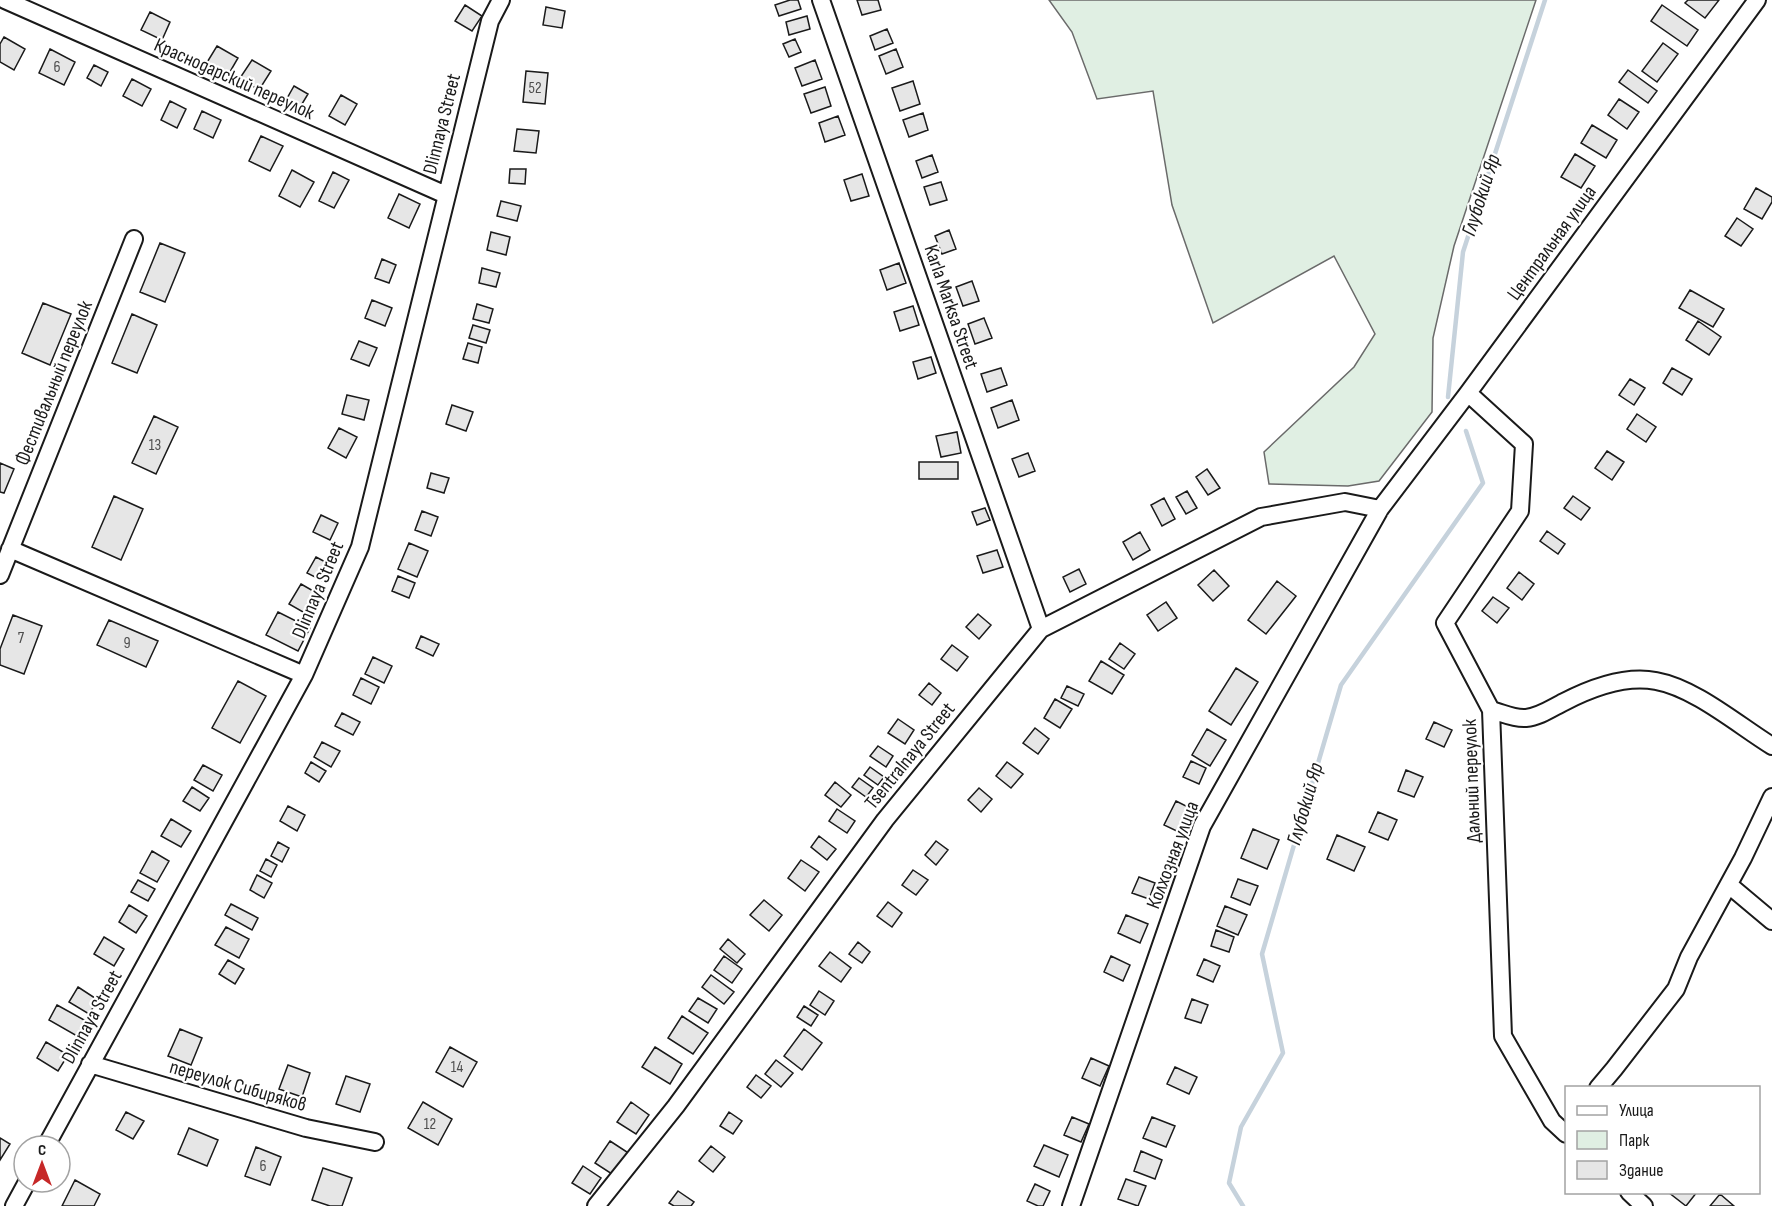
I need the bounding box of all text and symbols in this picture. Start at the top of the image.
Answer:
street label: Краснодарский переулок [150,33,318,125]
house number: 6 [53,58,61,77]
street label: Dlinnaya Street [418,71,466,177]
house number: 52 [528,79,542,98]
water label: Глубокий Яр [1456,150,1506,239]
street label: Центральная улица [1502,181,1602,305]
street label: Karla Marksa Street [919,242,983,372]
street label: Фестивальный переулок [10,297,98,469]
house number: 13 [149,436,161,455]
street label: Dlinnaya Street [287,538,349,642]
house number: 7 [18,629,25,648]
house number: 9 [123,634,131,653]
street label: Tsentralnaya Street [860,698,960,814]
street label: Дальний переулок [1458,718,1486,843]
water label: Глубокий Яр [1281,759,1329,848]
street label: Колхозная улица [1142,798,1204,912]
street label: Dlinnaya Street [57,966,127,1068]
street label: переулок Сибиряков [167,1055,309,1117]
house number: 14 [451,1058,463,1077]
legend [1565,1086,1760,1194]
text: Улица [1619,1100,1654,1121]
house number: 12 [424,1115,436,1134]
text: Парк [1619,1130,1650,1151]
north arrow [12,1134,72,1194]
text: С [38,1141,46,1160]
house number: 6 [259,1157,267,1176]
text: Здание [1619,1160,1664,1181]

